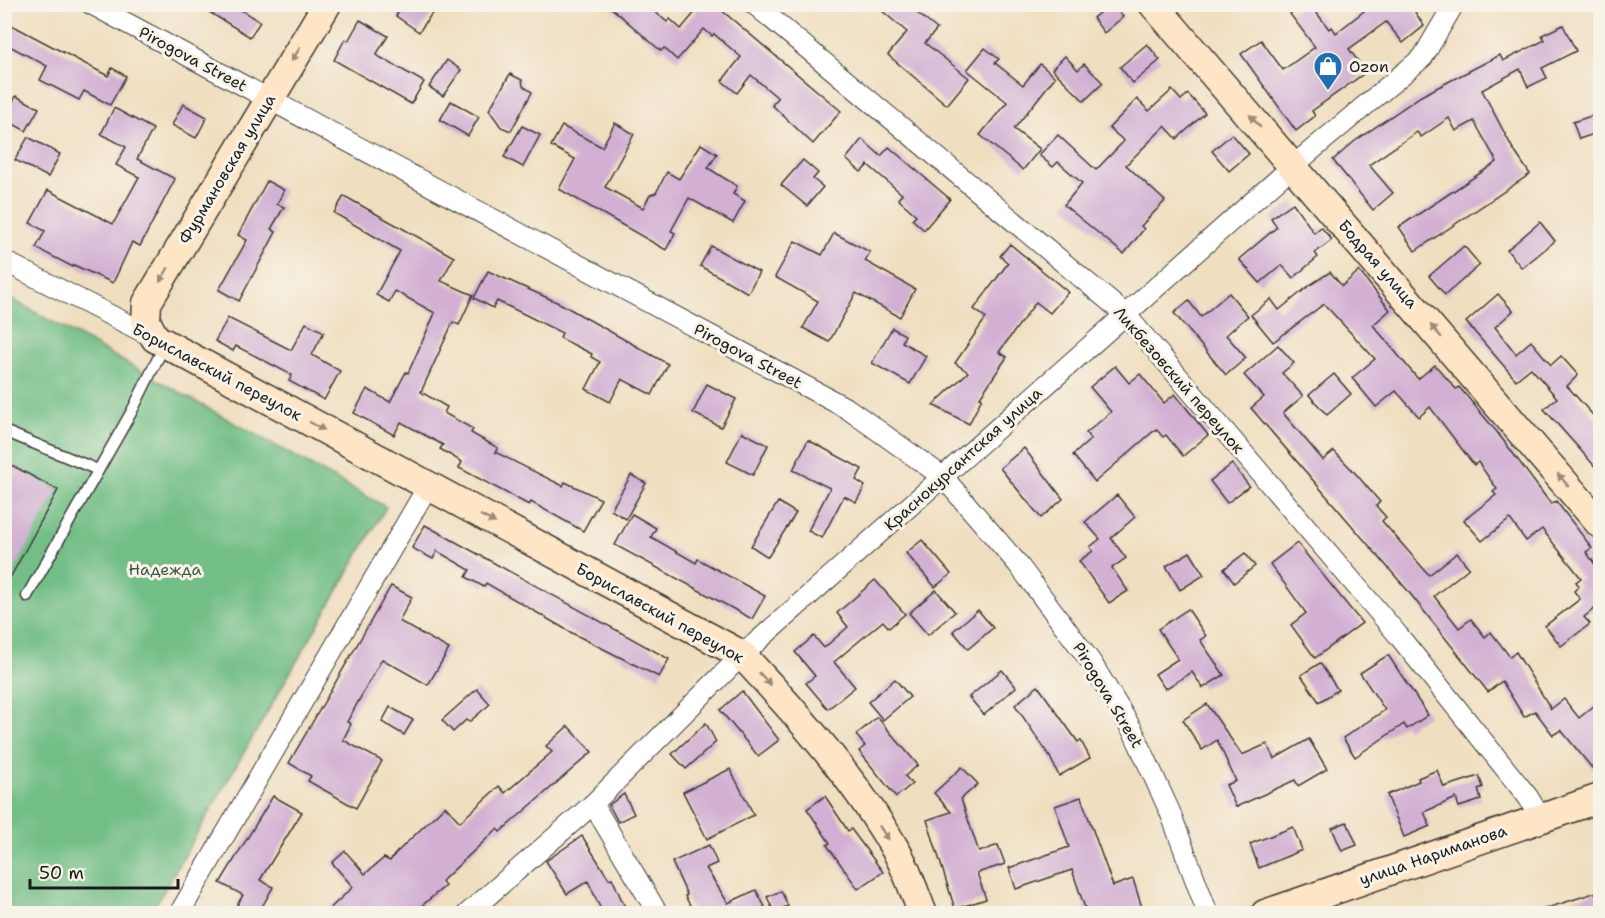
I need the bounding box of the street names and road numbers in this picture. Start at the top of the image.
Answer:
street label: Pirogova Street [135,22,251,96]
street label: Фурмановская улица [174,90,280,248]
street label: Бодрая улица [1334,215,1422,313]
street label: Ликбезовский переулок [1109,302,1249,458]
street label: Бориславский переулок [129,318,306,426]
street label: Pirogova Street [690,319,806,393]
street label: Краснокурсантская улица [880,382,1046,535]
street label: Бориславский переулок [572,558,748,668]
street label: Pirogova Street [1068,638,1148,752]
street label: улица Нариманова [1357,820,1510,890]

